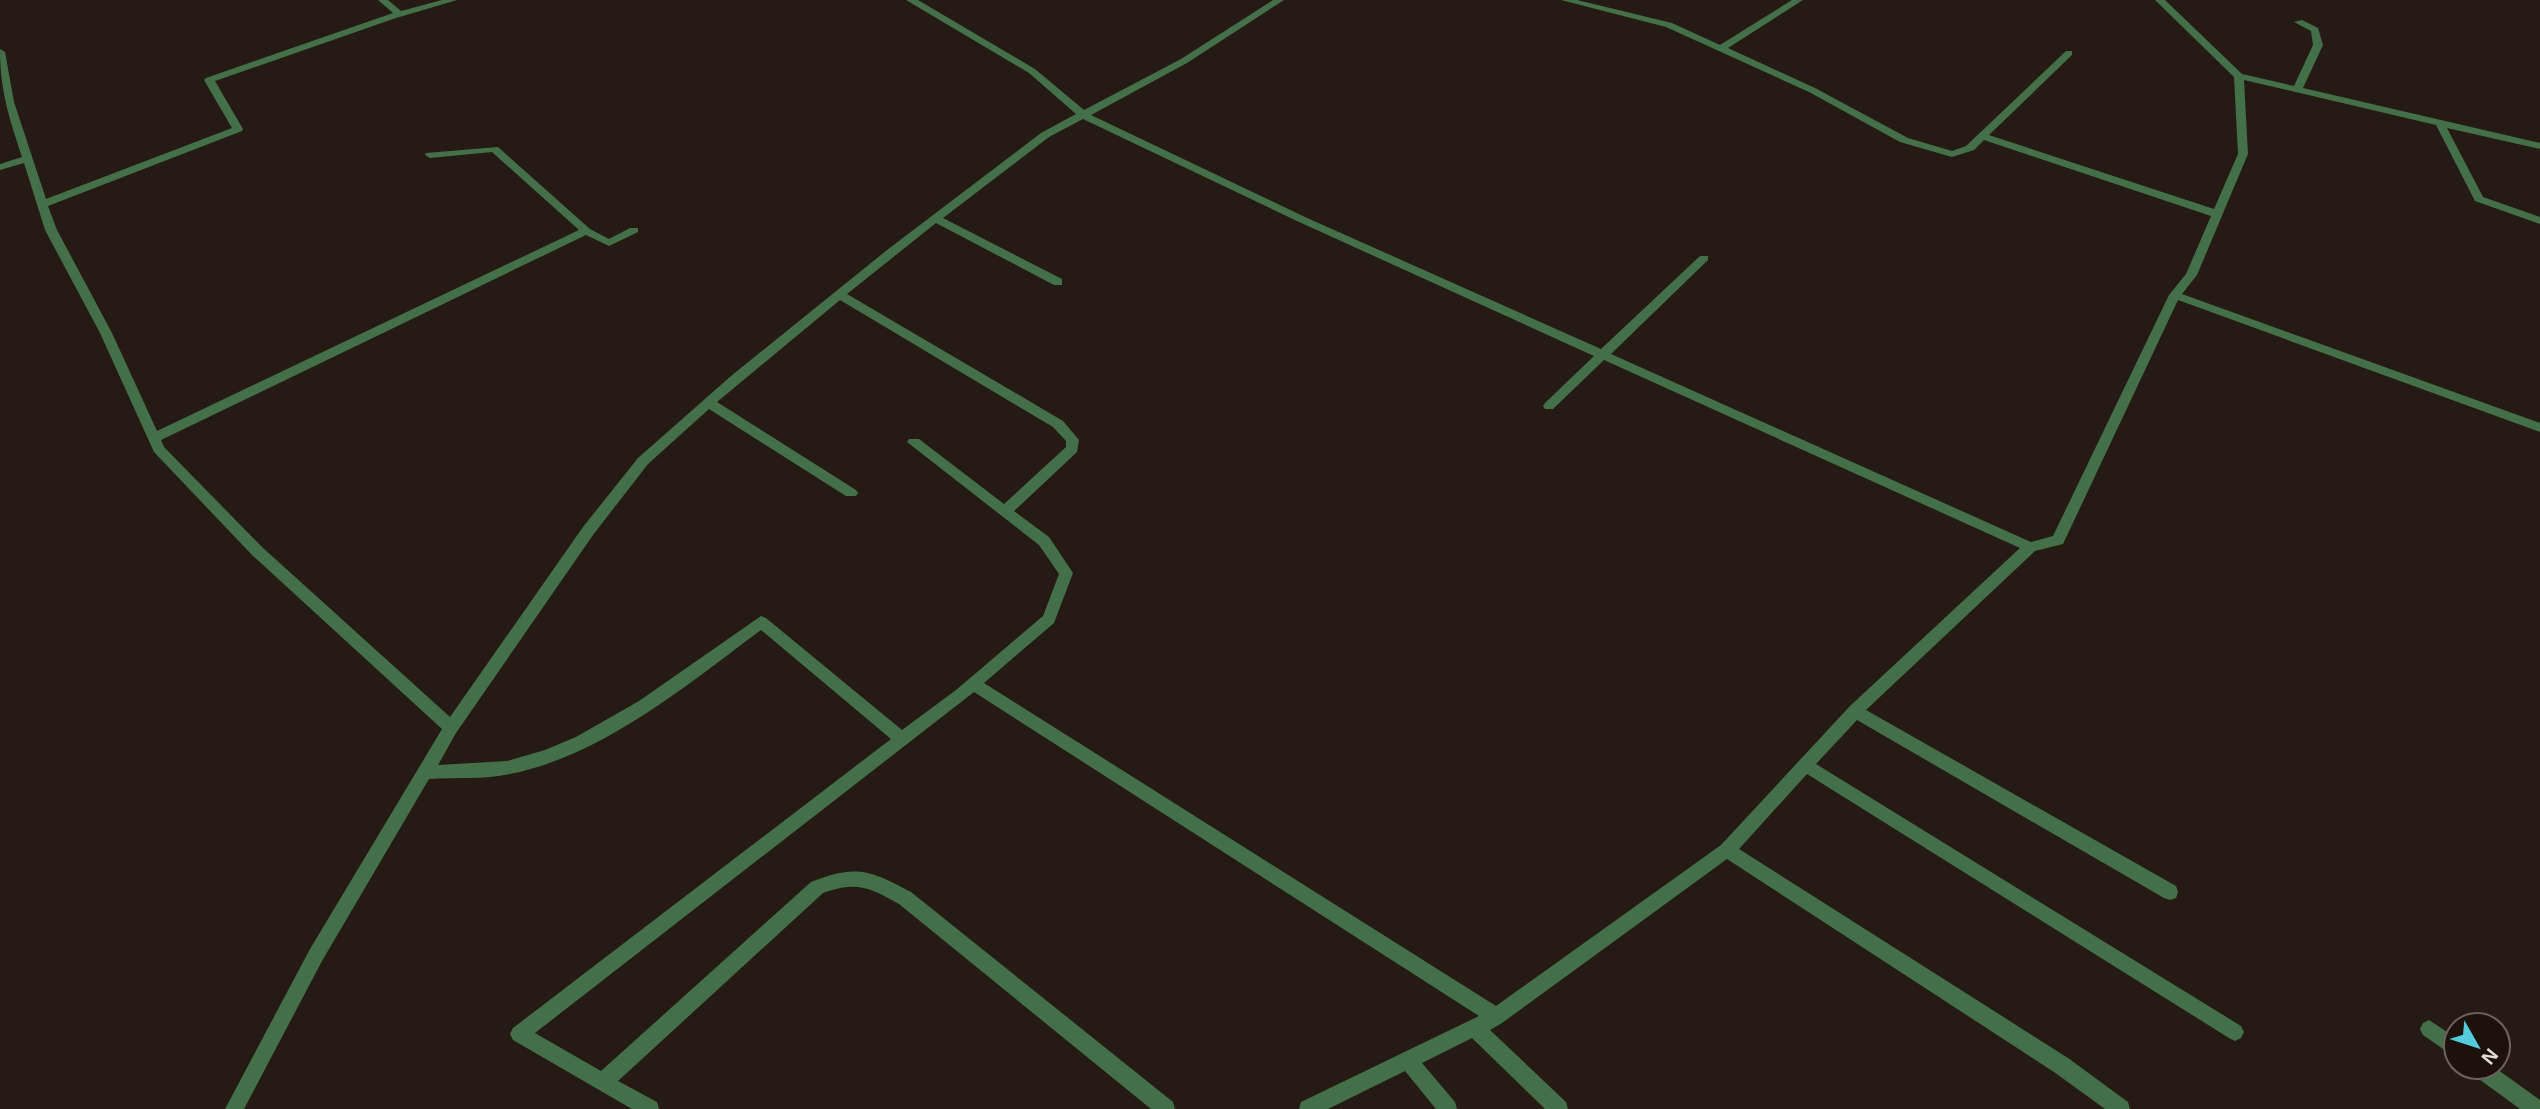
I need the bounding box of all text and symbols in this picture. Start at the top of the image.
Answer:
north arrow [2442,1011,2512,1081]
text: N [2477,1044,2502,1068]

